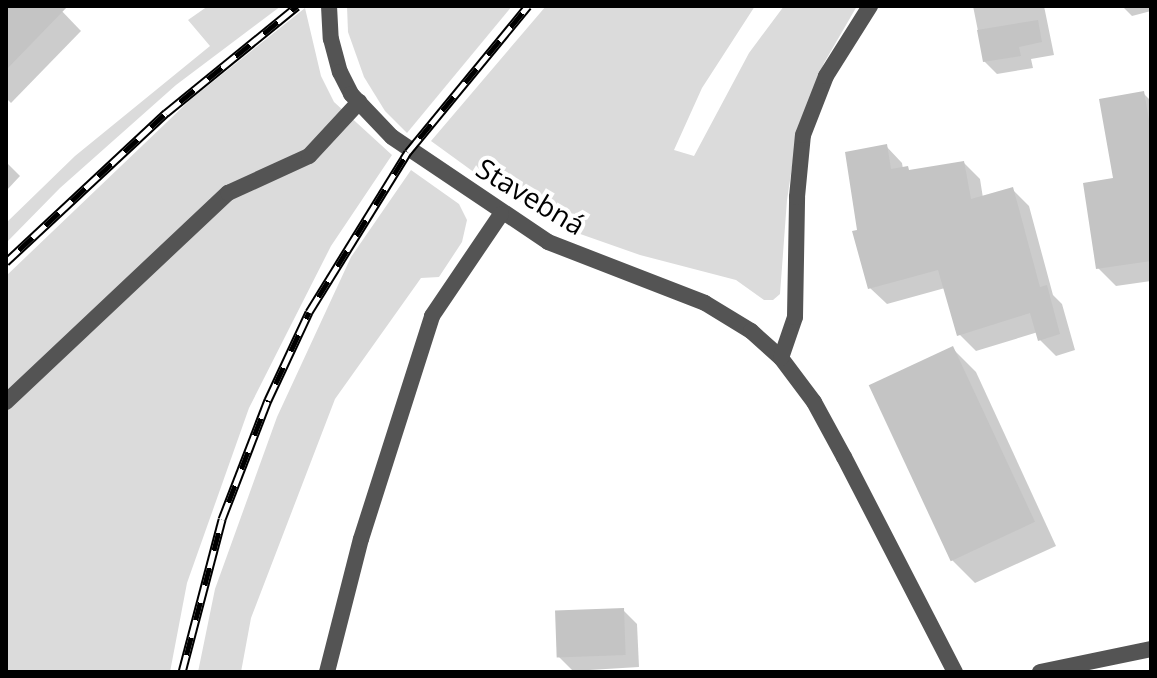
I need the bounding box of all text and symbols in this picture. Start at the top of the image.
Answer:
street label: Stavebná [471,151,591,241]

